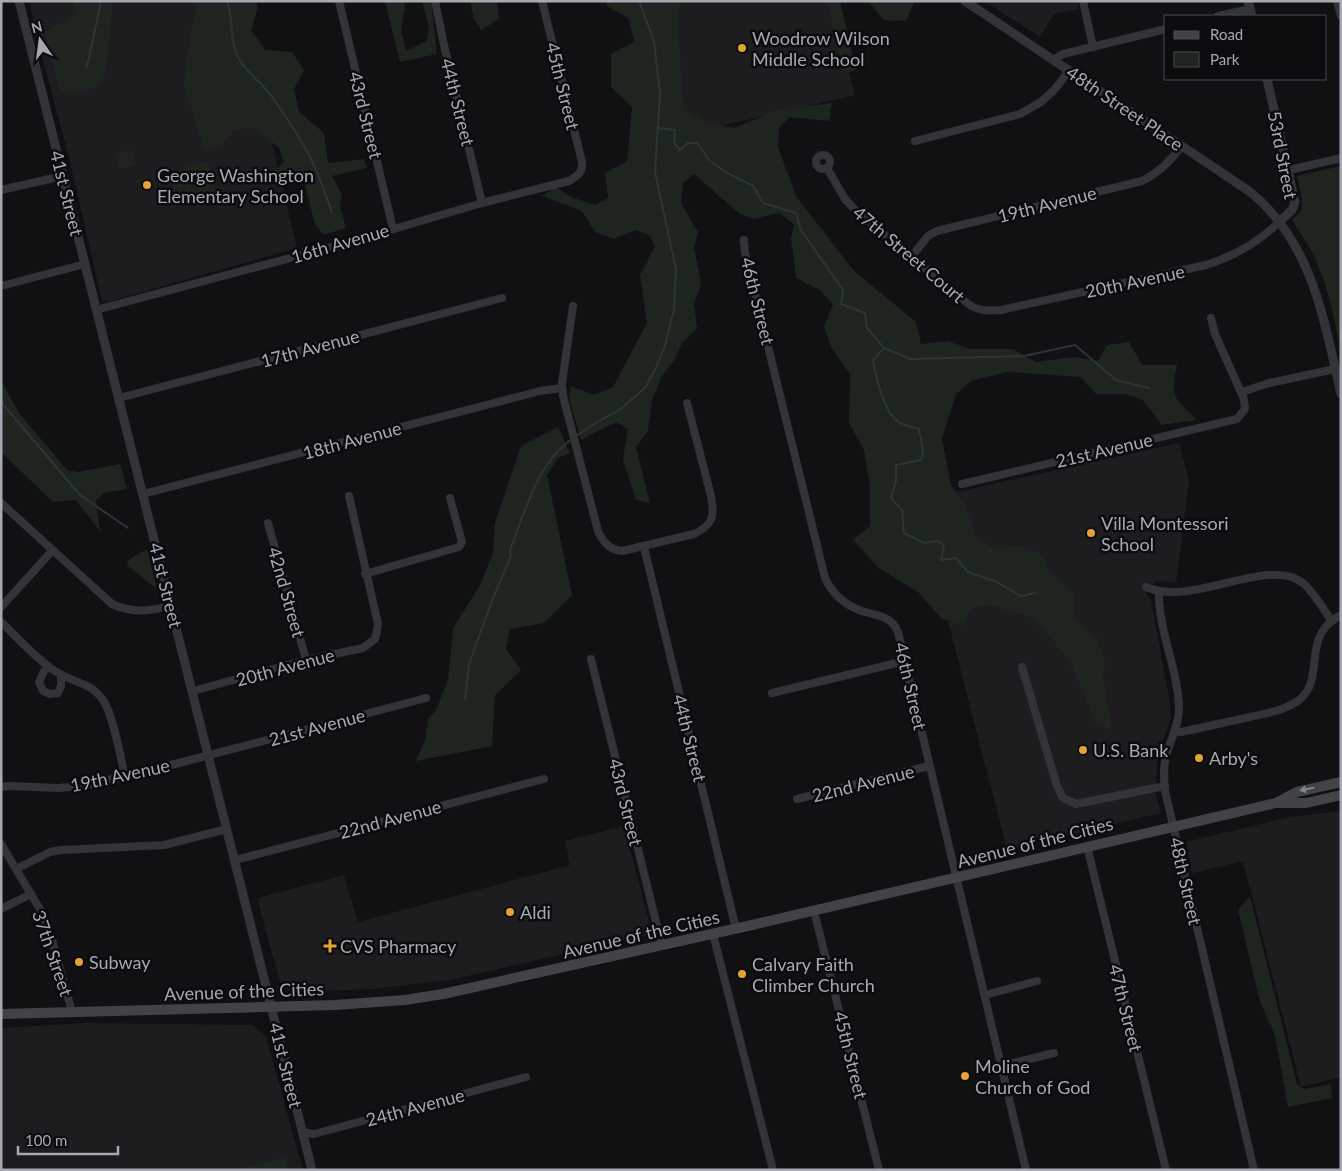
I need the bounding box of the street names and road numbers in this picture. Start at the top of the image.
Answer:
street label: 45th Street [542,40,585,133]
street label: 44th Street [437,56,480,149]
street label: 48th Street Place [1063,61,1187,155]
street label: 43rd Street [345,69,388,161]
street label: 53rd Street [1264,109,1302,201]
street label: 41st Street [46,148,88,238]
street label: 19th Avenue [995,181,1099,227]
street label: 47th Street Court [849,201,970,307]
street label: 16th Avenue [288,219,392,267]
street label: 46th Street [737,255,780,348]
street label: 20th Avenue [1083,260,1187,302]
street label: 17th Avenue [258,324,362,372]
street label: 18th Avenue [300,416,404,464]
street label: 21st Avenue [1053,428,1155,472]
street label: 41st Street [145,540,187,630]
street label: 42nd Street [264,544,311,640]
street label: 46th Street [890,640,932,733]
street label: 20th Avenue [233,643,337,691]
street label: 44th Street [669,692,712,785]
street label: 21st Avenue [266,704,368,750]
street label: 19th Avenue [68,754,172,796]
street label: 43rd Street [605,756,648,848]
street label: 22nd Avenue [810,760,916,806]
street label: 22nd Avenue [337,795,443,843]
street label: Avenue of the Cities [955,812,1116,872]
street label: 48th Street [1165,835,1207,928]
street label: Avenue of the Cities [561,905,722,963]
street label: 37th Street [28,907,78,999]
street label: 47th Street [1105,962,1148,1055]
street label: Avenue of the Cities [164,977,325,1005]
street label: 45th Street [830,1009,873,1102]
street label: 41st Street [265,1020,307,1110]
street label: 24th Avenue [363,1083,467,1131]

